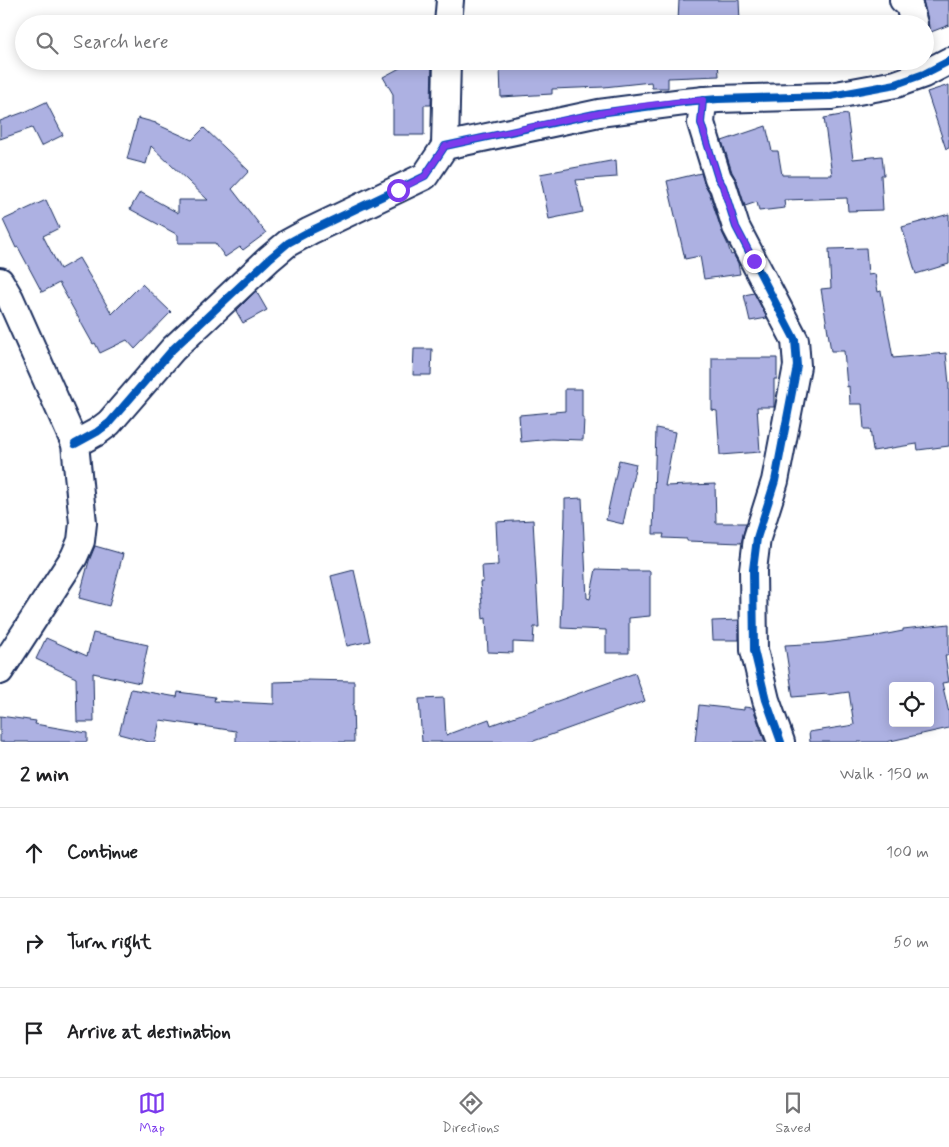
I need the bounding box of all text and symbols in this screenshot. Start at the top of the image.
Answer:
search box [15,15,934,70]
icon: search [33,29,61,57]
text: Search here [73,30,169,55]
route start [387,179,410,202]
route end [743,250,766,273]
map controls [889,682,934,727]
button: locate [889,682,934,727]
text: 2 min [20,761,69,789]
text: Walk · 150 m [840,764,929,785]
icon: ahead [20,839,48,867]
text: Continue [67,840,138,865]
text: 100 m [886,842,929,863]
icon: right [20,929,48,957]
text: Turn right [67,930,151,955]
text: 50 m [893,932,929,953]
icon: arrive [20,1019,48,1047]
text: Arrive at destination [67,1020,231,1045]
tab: Map [138,1089,166,1137]
tab: Directions [442,1089,500,1137]
tab: Saved [776,1089,811,1137]

